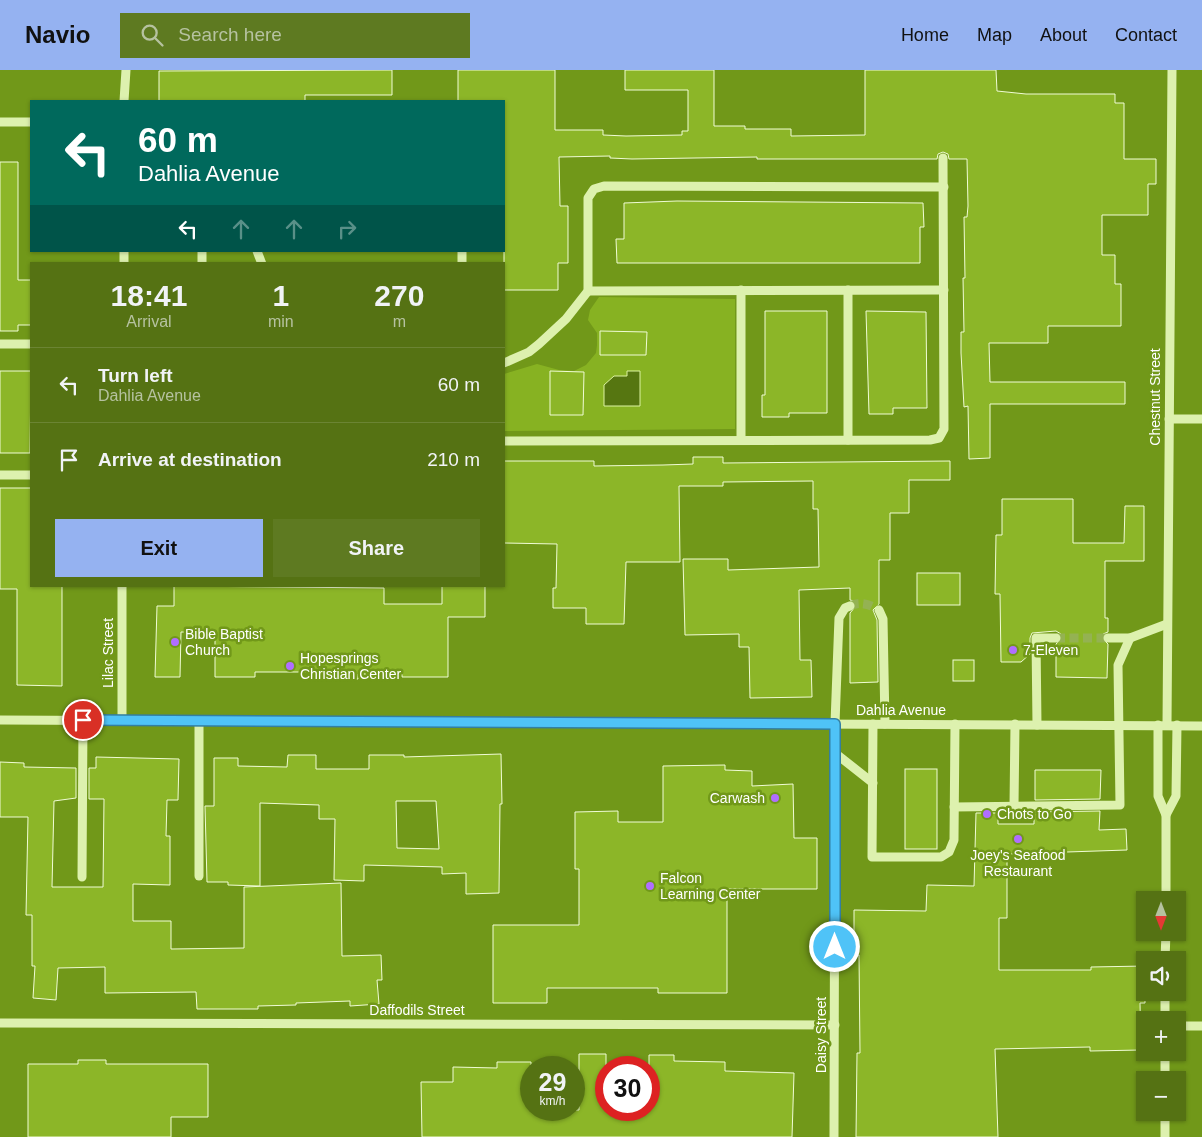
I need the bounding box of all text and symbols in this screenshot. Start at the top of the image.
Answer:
search box [120,13,470,58]
text: Navio [25,21,90,48]
icon: search [138,21,166,49]
text: Search here [178,24,282,45]
text: Home [901,25,949,45]
text: Map [977,25,1012,45]
text: About [1040,25,1087,45]
text: Contact [1115,25,1177,45]
icon: left [55,120,120,185]
text: 60 m [138,120,218,159]
text: Dahlia Avenue [138,161,280,186]
icon: left [174,215,202,243]
icon: ahead [227,215,255,243]
icon: ahead [280,215,308,243]
icon: right [333,215,361,243]
text: 18:41 [111,279,187,312]
text: 1 [272,279,289,312]
text: 270 [374,279,424,312]
text: Arrival [126,313,172,330]
text: min [268,313,294,330]
text: m [393,313,406,330]
street label: Chestnut Street [1147,348,1163,446]
text: Turn left [98,365,173,386]
icon: left [55,371,83,399]
text: 60 m [438,374,480,395]
text: Dahlia Avenue [98,387,201,404]
icon: arrive [55,446,83,474]
text: Arrive at destination [98,449,282,470]
text: 210 m [427,449,480,470]
button: Exit [55,519,263,577]
button: Share [273,519,480,577]
street label: Lilac Street [100,618,116,688]
place label: Bible Baptist Church [185,626,263,658]
marker: Bible Baptist Church [169,636,181,648]
place label: 7-Eleven [1023,642,1078,658]
marker: 7-Eleven [1007,644,1019,656]
place label: Hopesprings Christian Center [300,650,401,682]
marker: Hopesprings Christian Center [284,660,296,672]
pin [62,699,104,741]
street label: Dahlia Avenue [856,702,946,718]
icon: arrive [69,706,97,734]
place label: Carwash [710,790,765,806]
marker: Carwash [769,792,781,804]
place label: Chots to Go [997,806,1072,822]
marker: Chots to Go [981,808,993,820]
marker: Joey's Seafood Restaurant [1012,833,1024,845]
place label: Joey's Seafood Restaurant [970,847,1066,879]
place label: Falcon Learning Center [660,870,761,902]
marker: Falcon Learning Center [644,880,656,892]
north arrow [1136,891,1186,941]
map controls [1136,891,1186,1121]
position arrow [808,920,860,972]
button: sound [1136,951,1186,1001]
street label: Daisy Street [813,997,829,1073]
street label: Daffodils Street [369,1002,465,1018]
button: + [1136,1011,1186,1061]
speed limit sign: 30 [595,1056,660,1121]
text: 29 [539,1068,566,1096]
button: − [1136,1071,1186,1121]
text: km/h [539,1094,566,1108]

